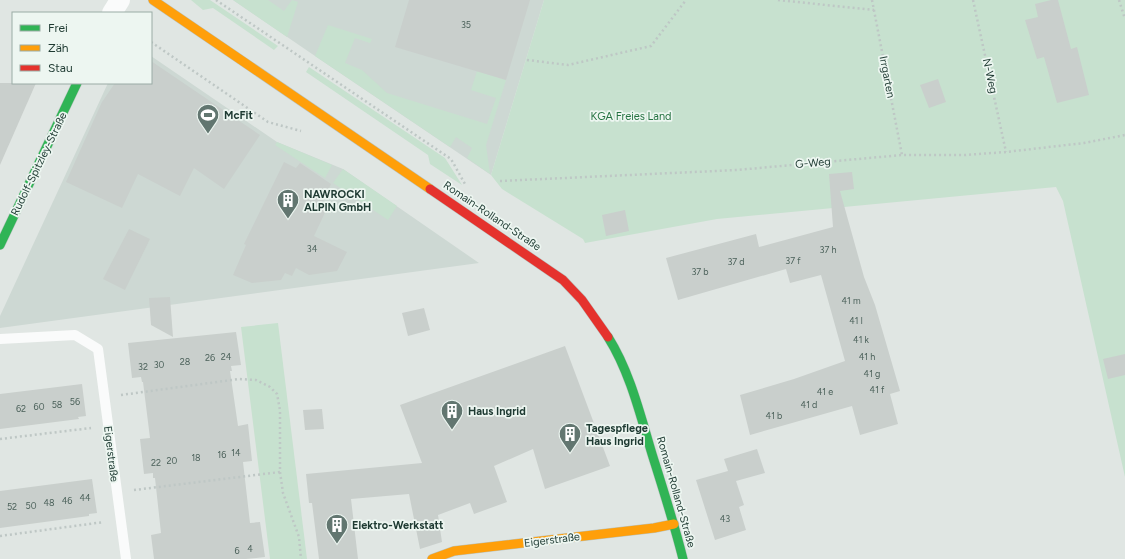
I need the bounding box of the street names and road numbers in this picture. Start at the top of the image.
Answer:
street label: Irrgarten [877,55,897,99]
street label: N-Weg [980,57,1000,95]
street label: Rudolf-Spitzley-Straße [8,110,70,218]
street label: G-Weg [795,155,831,171]
street label: Romain-Rolland-Straße [441,178,543,254]
street label: Eigerstraße [101,425,121,483]
street label: Romain-Rolland-Straße [654,435,698,549]
street label: Eigerstraße [523,530,581,550]

